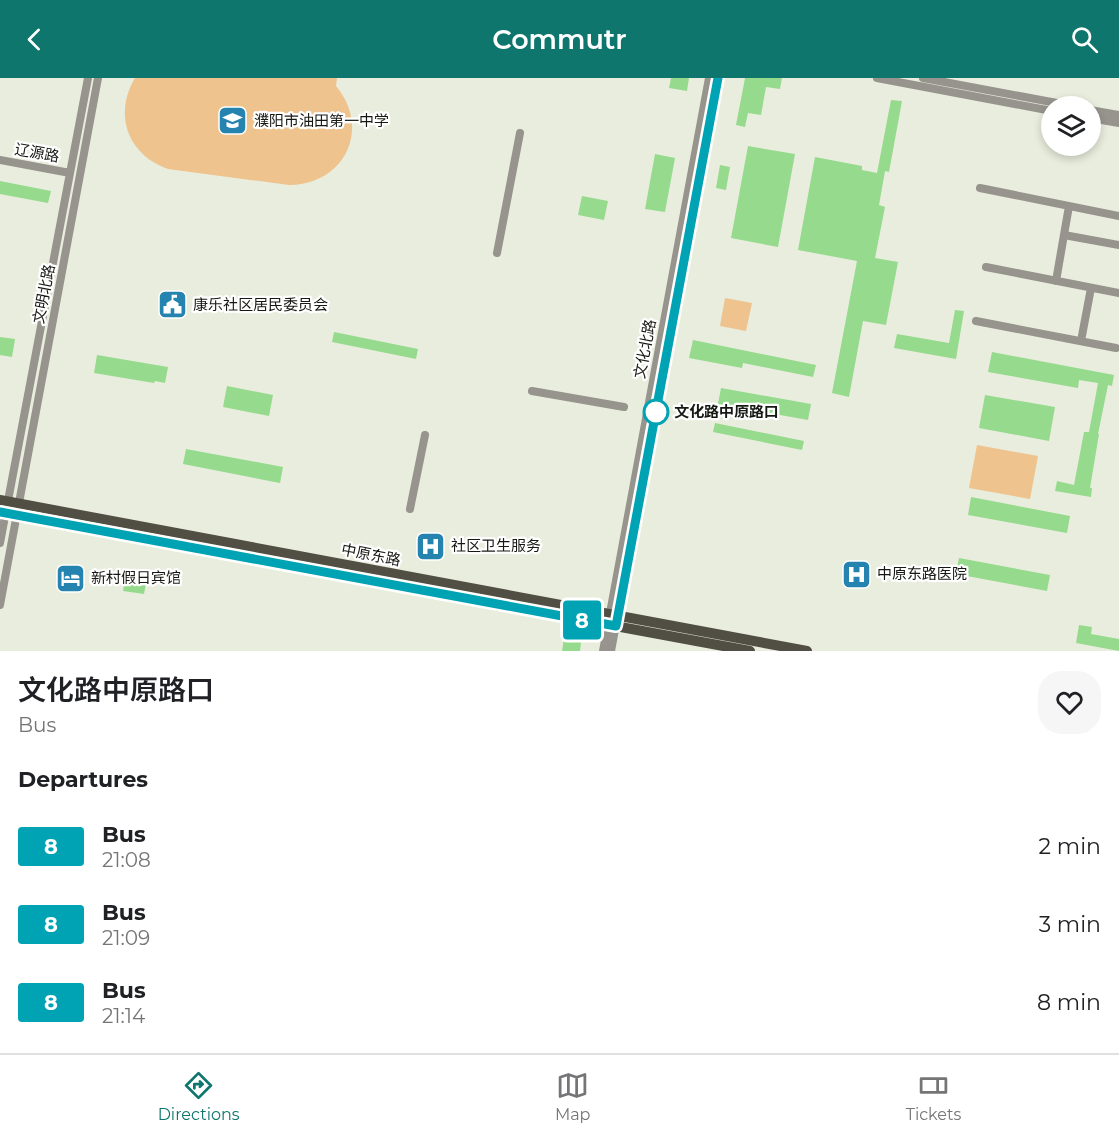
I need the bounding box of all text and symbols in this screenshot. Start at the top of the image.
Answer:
icon: back [18,23,51,56]
text: Commutr [492,23,627,56]
icon: search [1068,23,1101,56]
map controls [1041,96,1101,156]
button: layers [1041,96,1101,156]
school or university icon: 濮阳市油田第一中学 [217,105,249,137]
place label: 濮阳市油田第一中学 [254,111,389,130]
street label: 辽源路 [13,139,61,166]
street label: 文明北路 [28,263,59,325]
public building icon: 康乐社区居民委员会 [156,289,188,321]
place label: 康乐社区居民委员会 [193,295,328,314]
street label: 文化北路 [629,318,660,380]
marker: 文化路中原路口 [643,399,669,425]
place label: 文化路中原路口 [674,402,779,421]
hospital icon: 社区卫生服务 [414,530,446,562]
place label: 社区卫生服务 [451,536,541,555]
street label: 中原东路 [340,539,402,570]
hospital icon: 中原东路医院 [840,558,872,590]
hotel icon: 新村假日宾馆 [54,562,86,594]
place label: 中原东路医院 [877,564,967,583]
place label: 新村假日宾馆 [91,568,181,587]
line badge: 8 [562,600,602,640]
text: 8 [575,608,589,633]
button: heart [1038,671,1101,734]
text: 文化路中原路口 [18,673,214,707]
text: Bus [18,713,56,737]
text: Departures [18,766,148,793]
text: Bus [102,821,146,848]
text: 2 min [1039,833,1101,860]
text: 8 [44,834,58,859]
text: 21:08 [102,848,151,872]
text: Bus [102,899,146,926]
text: 3 min [1039,911,1101,938]
text: 8 [44,912,58,937]
text: 21:09 [102,926,150,950]
text: Bus [102,977,146,1004]
text: 8 min [1037,989,1101,1016]
text: 8 [44,990,58,1015]
text: 21:14 [102,1004,145,1028]
tab: Directions [158,1069,240,1124]
tab: Map [555,1069,590,1124]
tab: Tickets [906,1069,961,1124]

